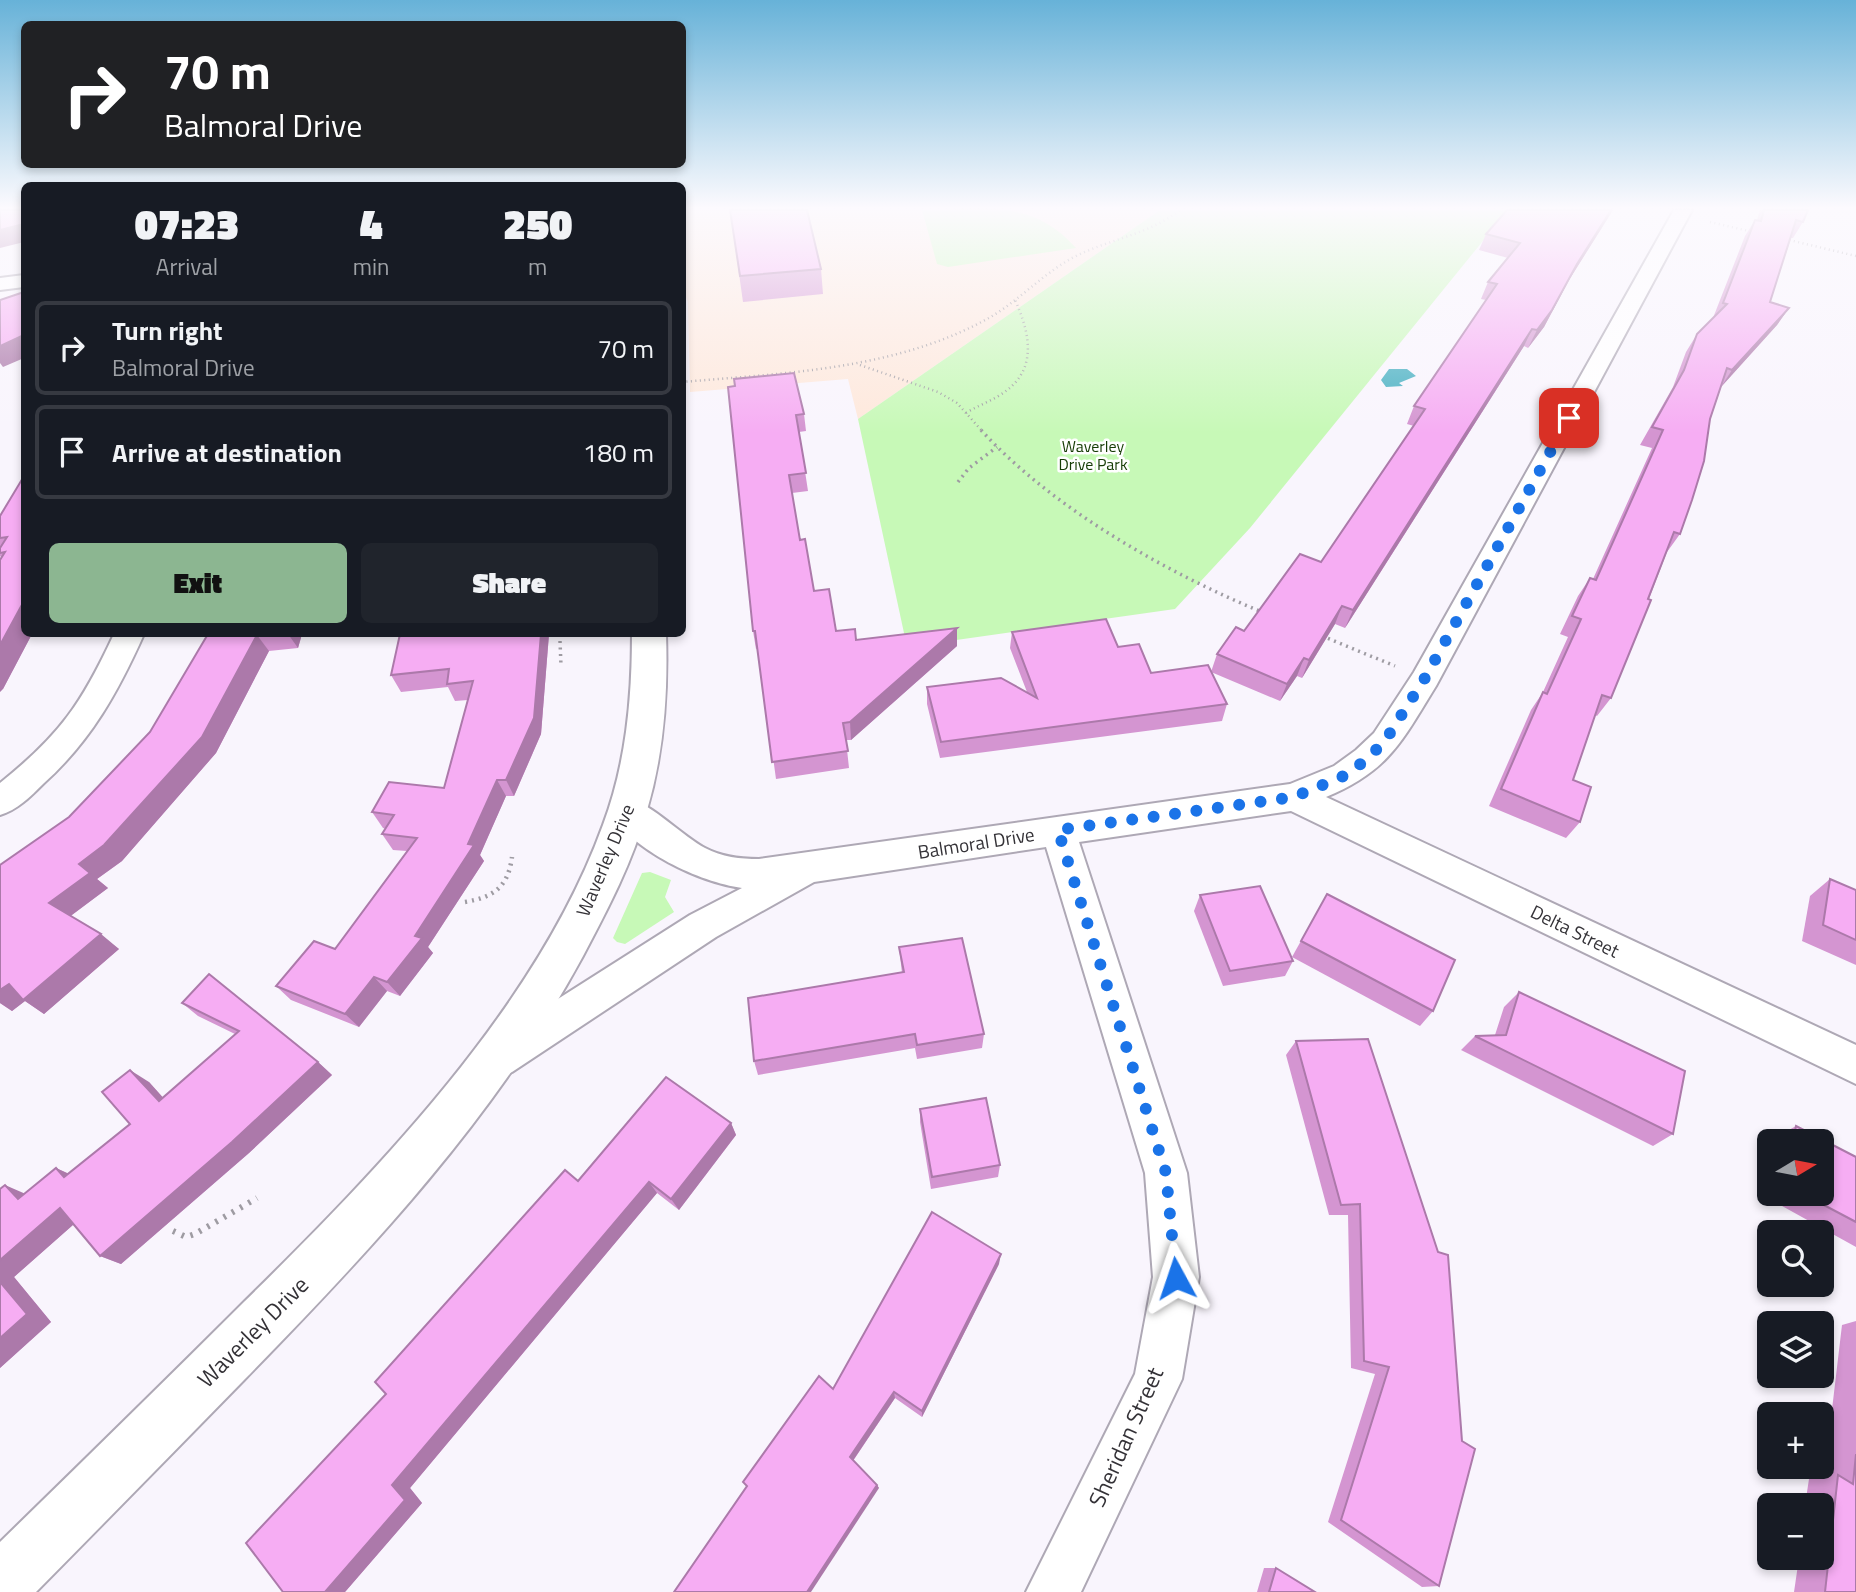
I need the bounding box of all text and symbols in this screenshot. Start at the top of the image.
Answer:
text: 70 m [164,33,271,108]
icon: right [49,49,140,140]
text: Balmoral Drive [164,101,362,149]
text: 07:23 [135,191,239,255]
text: 4 [360,191,383,255]
text: 250 [503,191,572,255]
text: Arrival [156,249,218,284]
text: min [353,249,389,284]
text: m [528,249,547,284]
text: Turn right [112,311,223,350]
icon: right [53,329,91,367]
text: 70 m [597,329,654,368]
text: Balmoral Drive [112,350,255,385]
pin [1539,388,1599,448]
icon: arrive [1550,399,1588,437]
icon: arrive [53,433,91,471]
text: Arrive at destination [112,433,342,472]
text: 180 m [583,433,654,472]
park label: Waverley Drive Park [1058,434,1128,476]
button: Exit [49,543,347,623]
button: Share [361,543,658,623]
street label: Waverley Drive [568,799,641,921]
street label: Balmoral Drive [916,819,1036,866]
street label: Delta Street [1526,897,1625,965]
north arrow [1757,1129,1834,1206]
map controls [1757,1129,1834,1570]
button: search [1757,1220,1834,1297]
position arrow [1139,1241,1213,1315]
street label: Waverley Drive [189,1268,316,1395]
button: layers [1757,1311,1834,1388]
street label: Sheridan Street [1079,1361,1172,1512]
button: + [1757,1402,1834,1479]
button: − [1757,1493,1834,1570]

